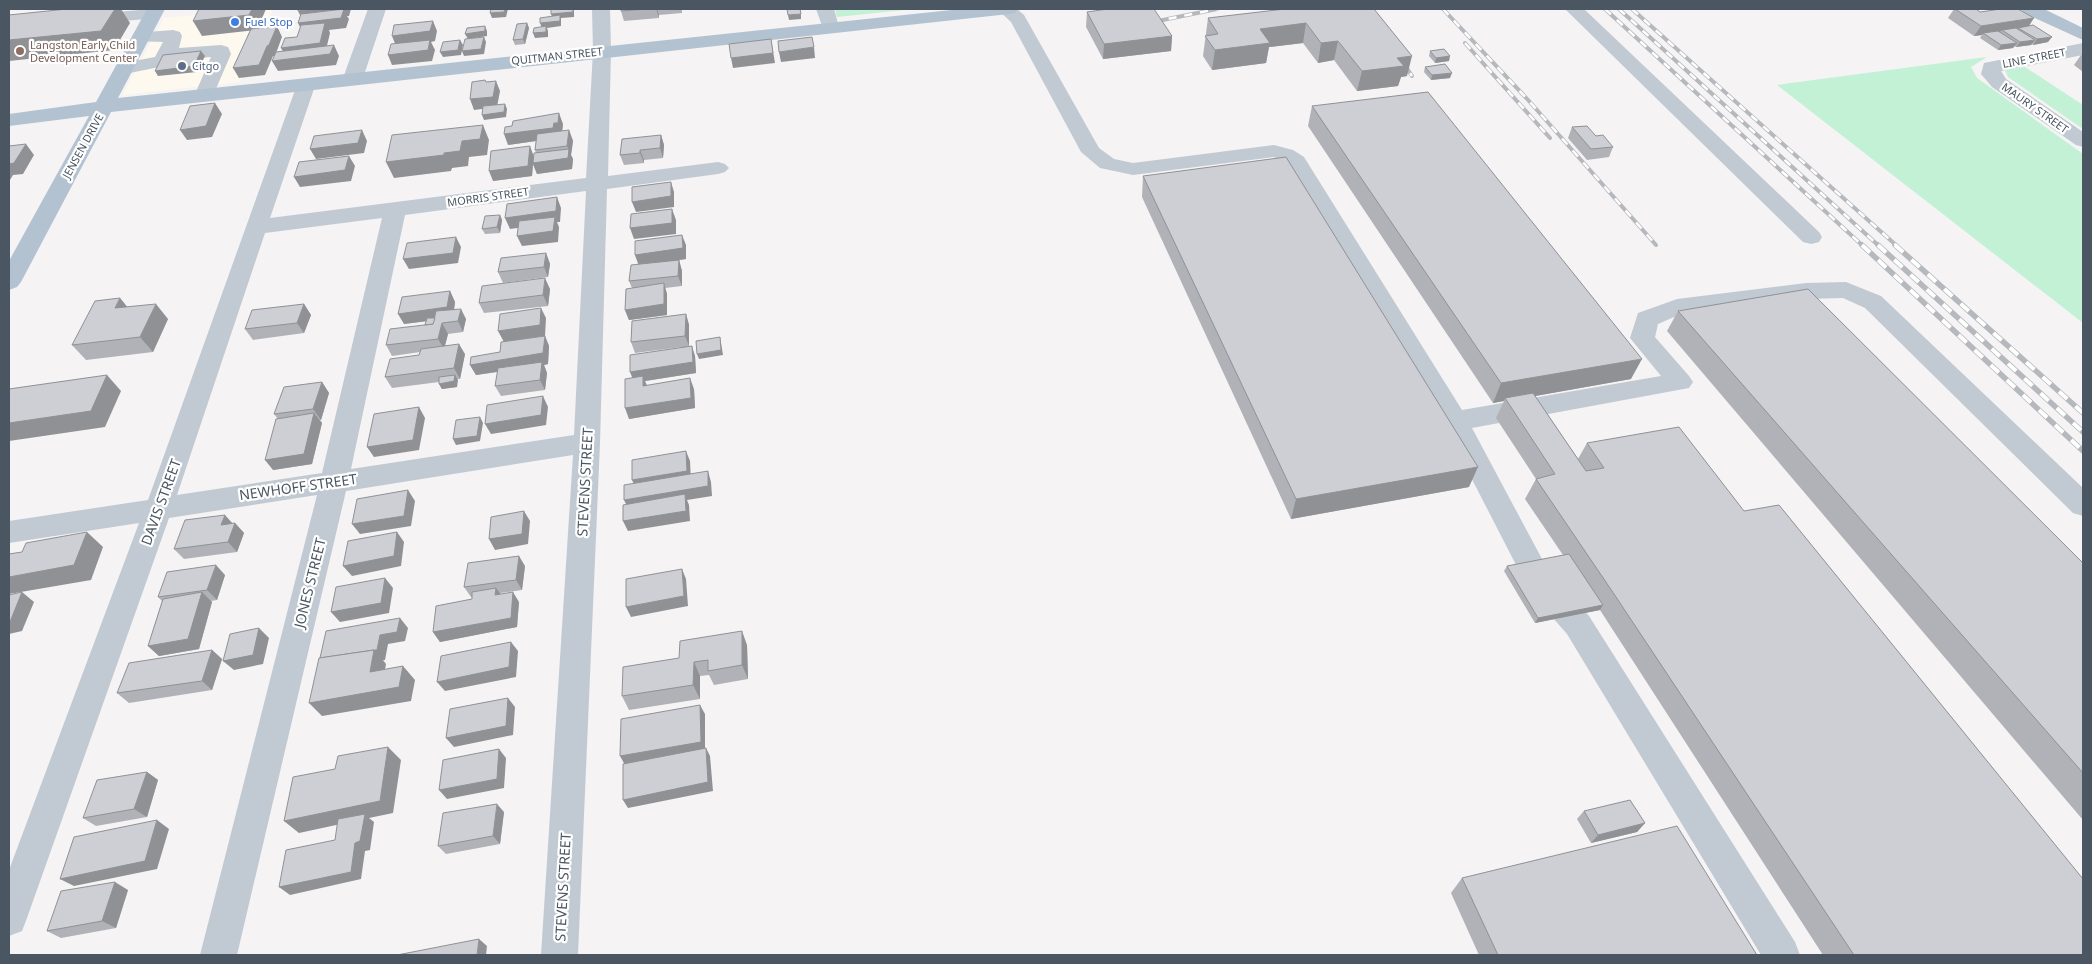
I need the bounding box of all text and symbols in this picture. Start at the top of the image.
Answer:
place label: Fuel Stop [245,14,293,29]
marker: Fuel Stop [229,16,241,28]
place label: Langston Early Child Development Center [30,37,137,65]
street label: QUITMAN STREET [510,43,604,68]
street label: LINE STREET [2001,44,2067,71]
marker: Langston Early Child Development Center [14,45,26,57]
place label: Citgo [192,58,220,73]
marker: Citgo [176,60,188,72]
street label: MAURY STREET [1999,79,2072,136]
street label: JENSEN DRIVE [58,111,107,182]
street label: MORRIS STREET [446,183,530,210]
street label: STEVENS STREET [572,427,597,537]
street label: DAVIS STREET [136,456,185,548]
street label: NEWHOFF STREET [238,469,358,504]
street label: JONES STREET [289,536,330,632]
street label: STEVENS STREET [550,832,575,942]

